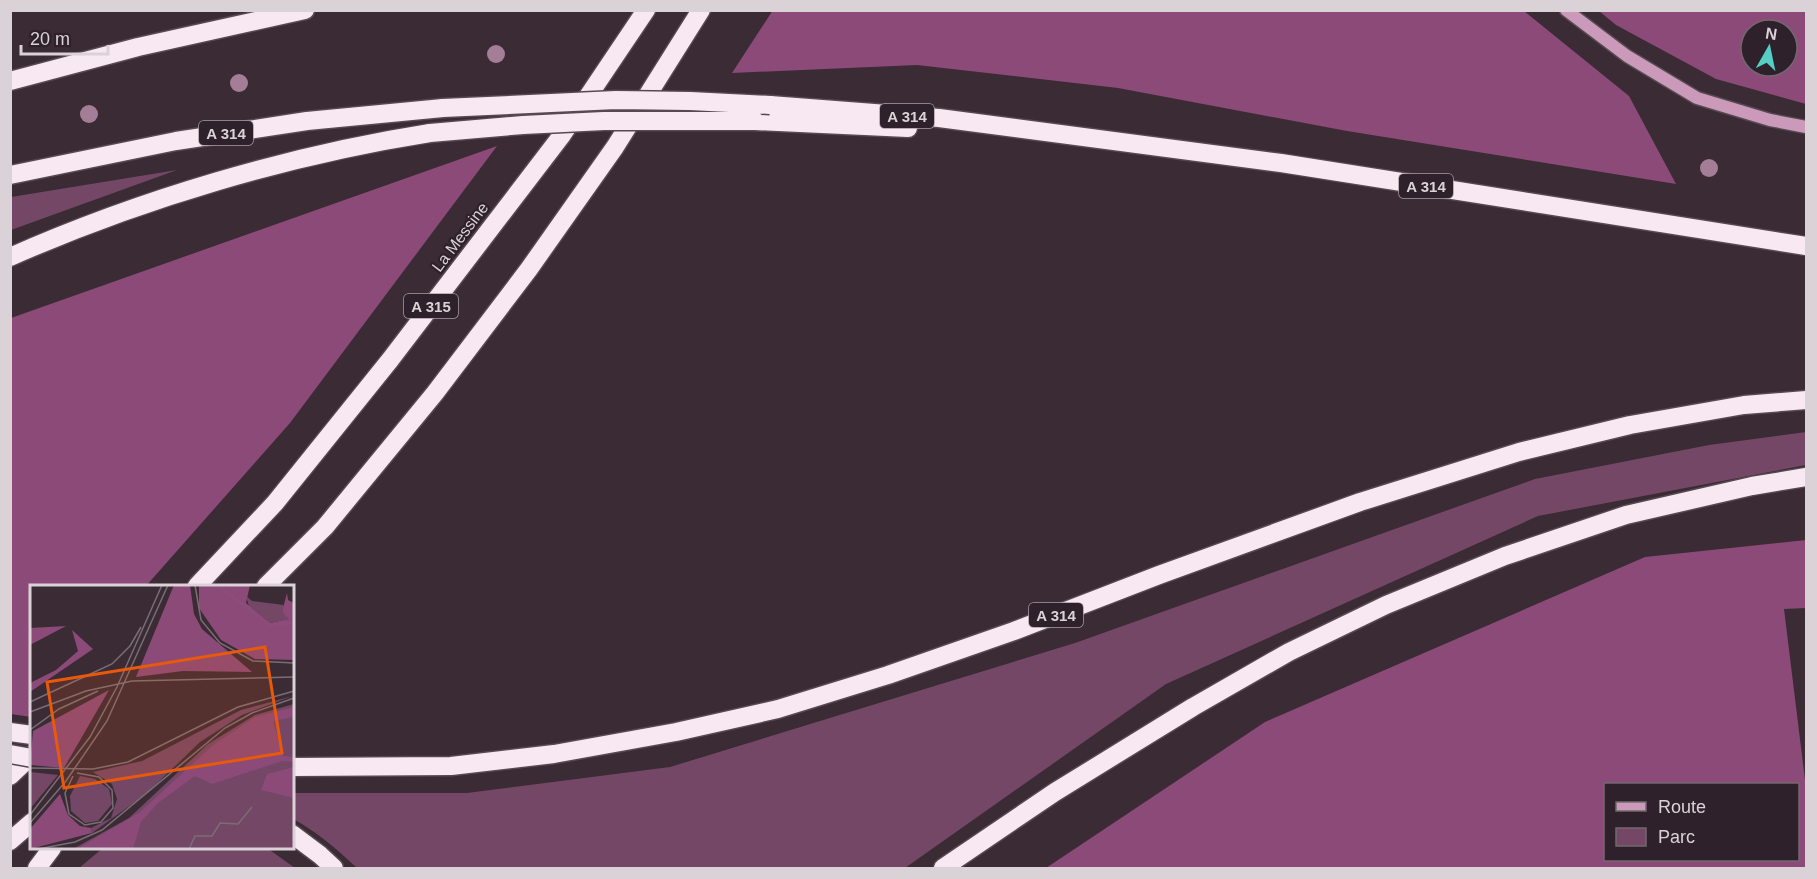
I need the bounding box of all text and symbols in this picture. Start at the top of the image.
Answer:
scale bar [21,18,108,56]
north arrow [1739,18,1799,78]
text: N [1764,24,1778,43]
text: 20 m [30,29,70,49]
road number: A 314 [880,104,934,128]
road number: A 314 [199,121,253,145]
road number: A 314 [1399,174,1453,198]
street label: La Messine [429,199,491,275]
road number: A 315 [404,294,458,318]
inset map [30,585,294,849]
road number: A 314 [1029,603,1083,627]
legend [1604,783,1799,861]
text: Route [1658,797,1706,817]
text: Parc [1658,827,1695,847]

